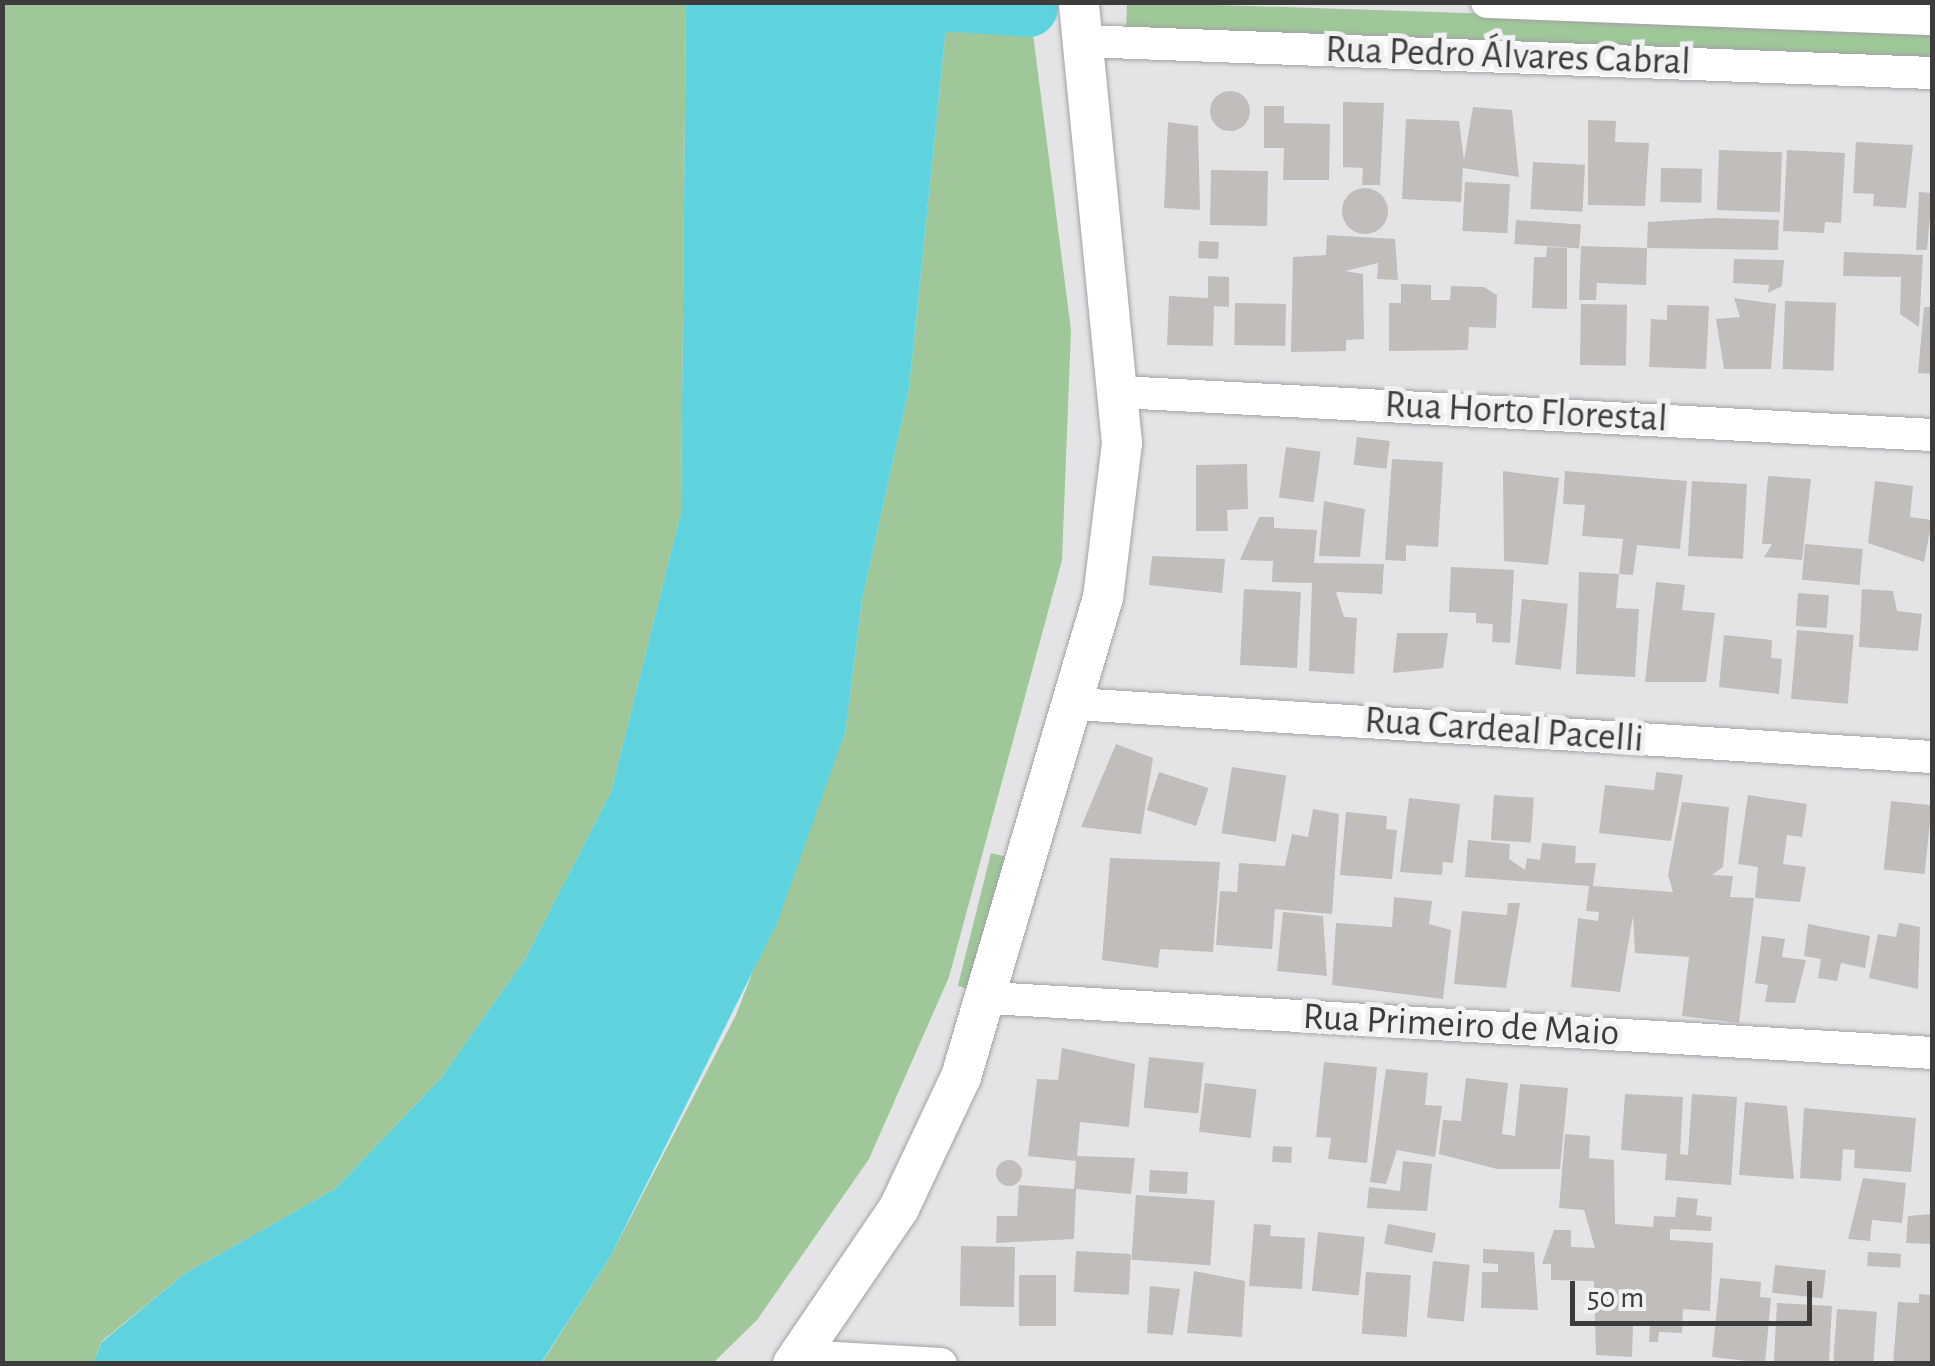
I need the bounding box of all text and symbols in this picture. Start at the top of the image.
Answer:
street label: Rua Pedro Álvares Cabral [1325,28,1691,86]
street label: Rua Horto Florestal [1384,383,1668,443]
street label: Rua Cardeal Pacelli [1363,699,1645,763]
street label: Rua Primeiro de Maio [1302,995,1620,1057]
scale bar [1575,1261,1818,1323]
text: 50 m [1587,1283,1644,1313]

